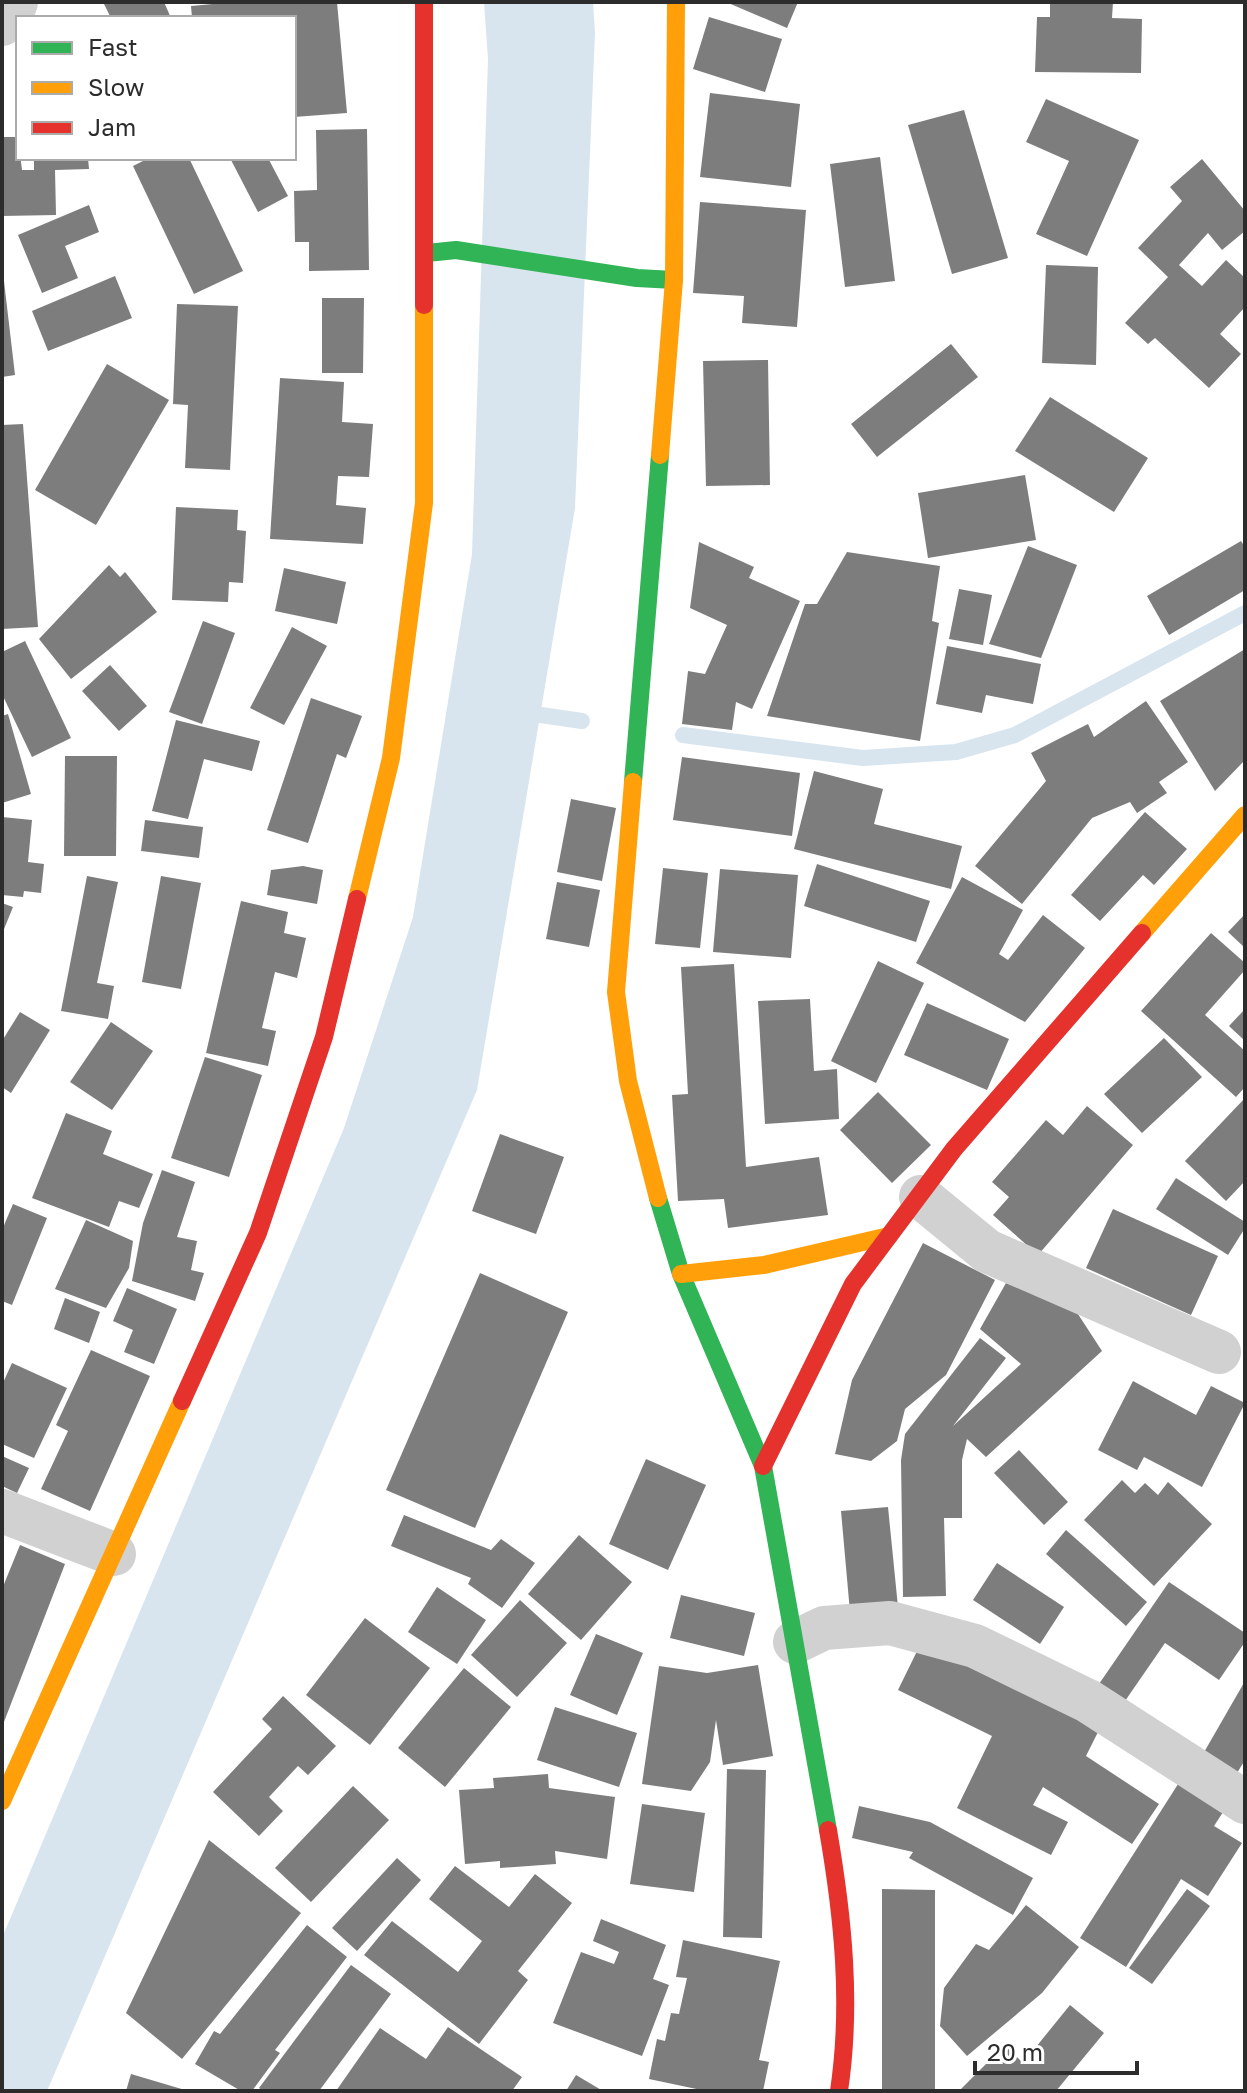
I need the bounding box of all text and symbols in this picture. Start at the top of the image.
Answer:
legend [16,16,296,160]
text: Fast [88,32,138,61]
text: Slow [88,72,144,101]
text: Jam [88,112,136,141]
scale bar [975,2025,1137,2075]
text: 20 m [987,2037,1043,2066]

